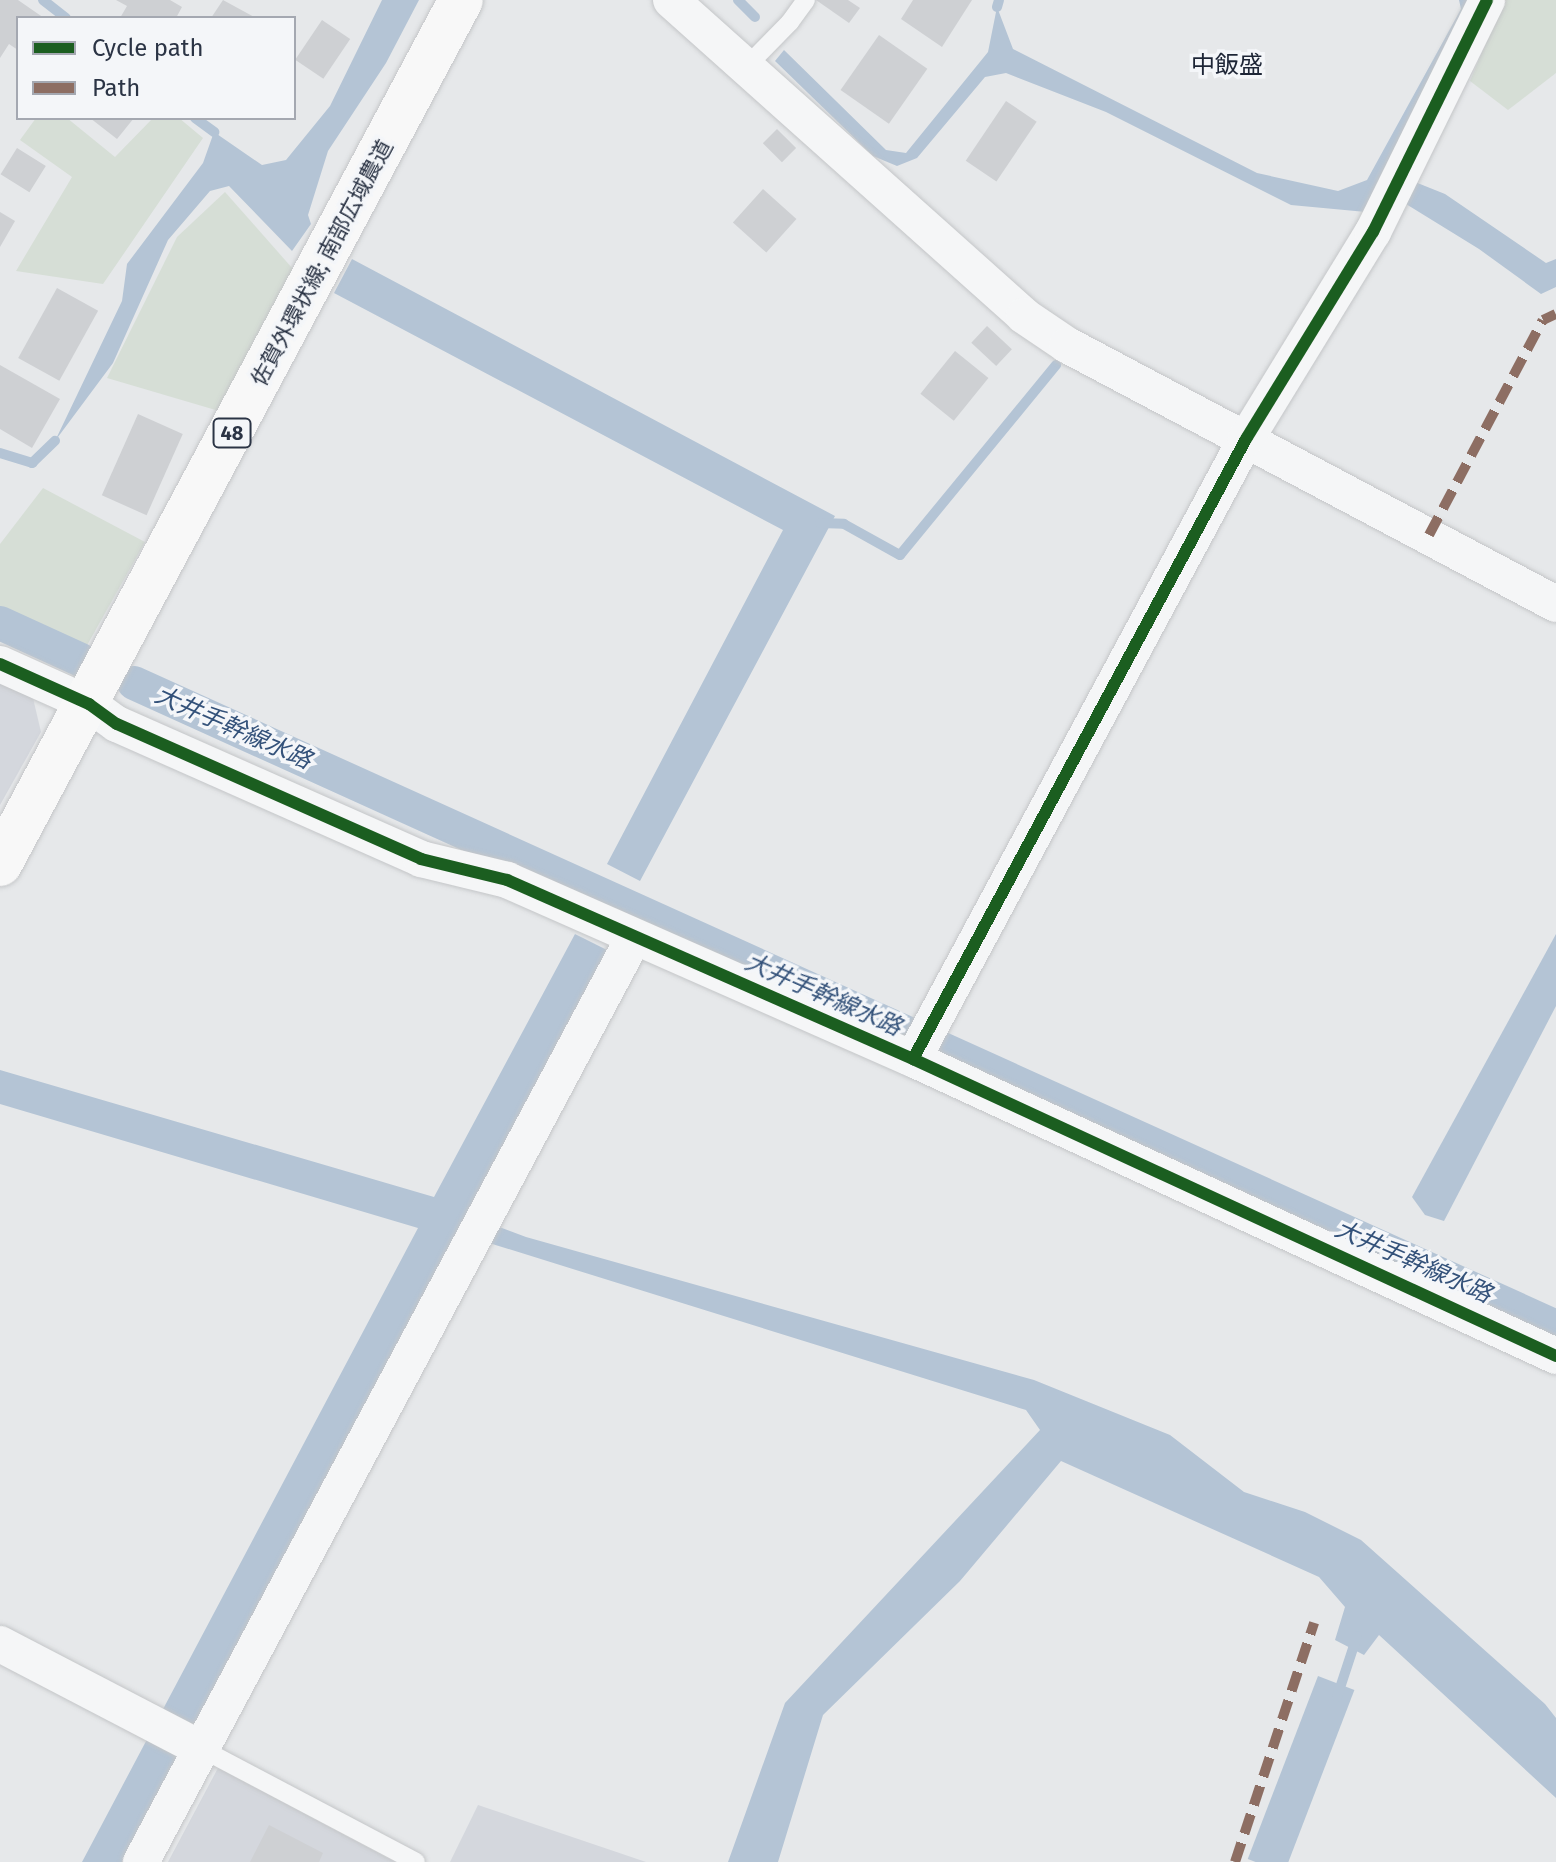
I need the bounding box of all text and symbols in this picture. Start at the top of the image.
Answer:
legend [16,16,296,120]
text: Cycle path [92,34,204,62]
district label: 中飯盛 [1191,52,1263,80]
text: Path [92,74,140,102]
street label: 佐賀外環状線; 南部広域農道 [246,135,398,391]
road number: 48 [212,417,252,449]
water label: 大井手幹線水路 [150,681,316,775]
water label: 大井手幹線水路 [740,948,906,1042]
water label: 大井手幹線水路 [1330,1215,1496,1309]

